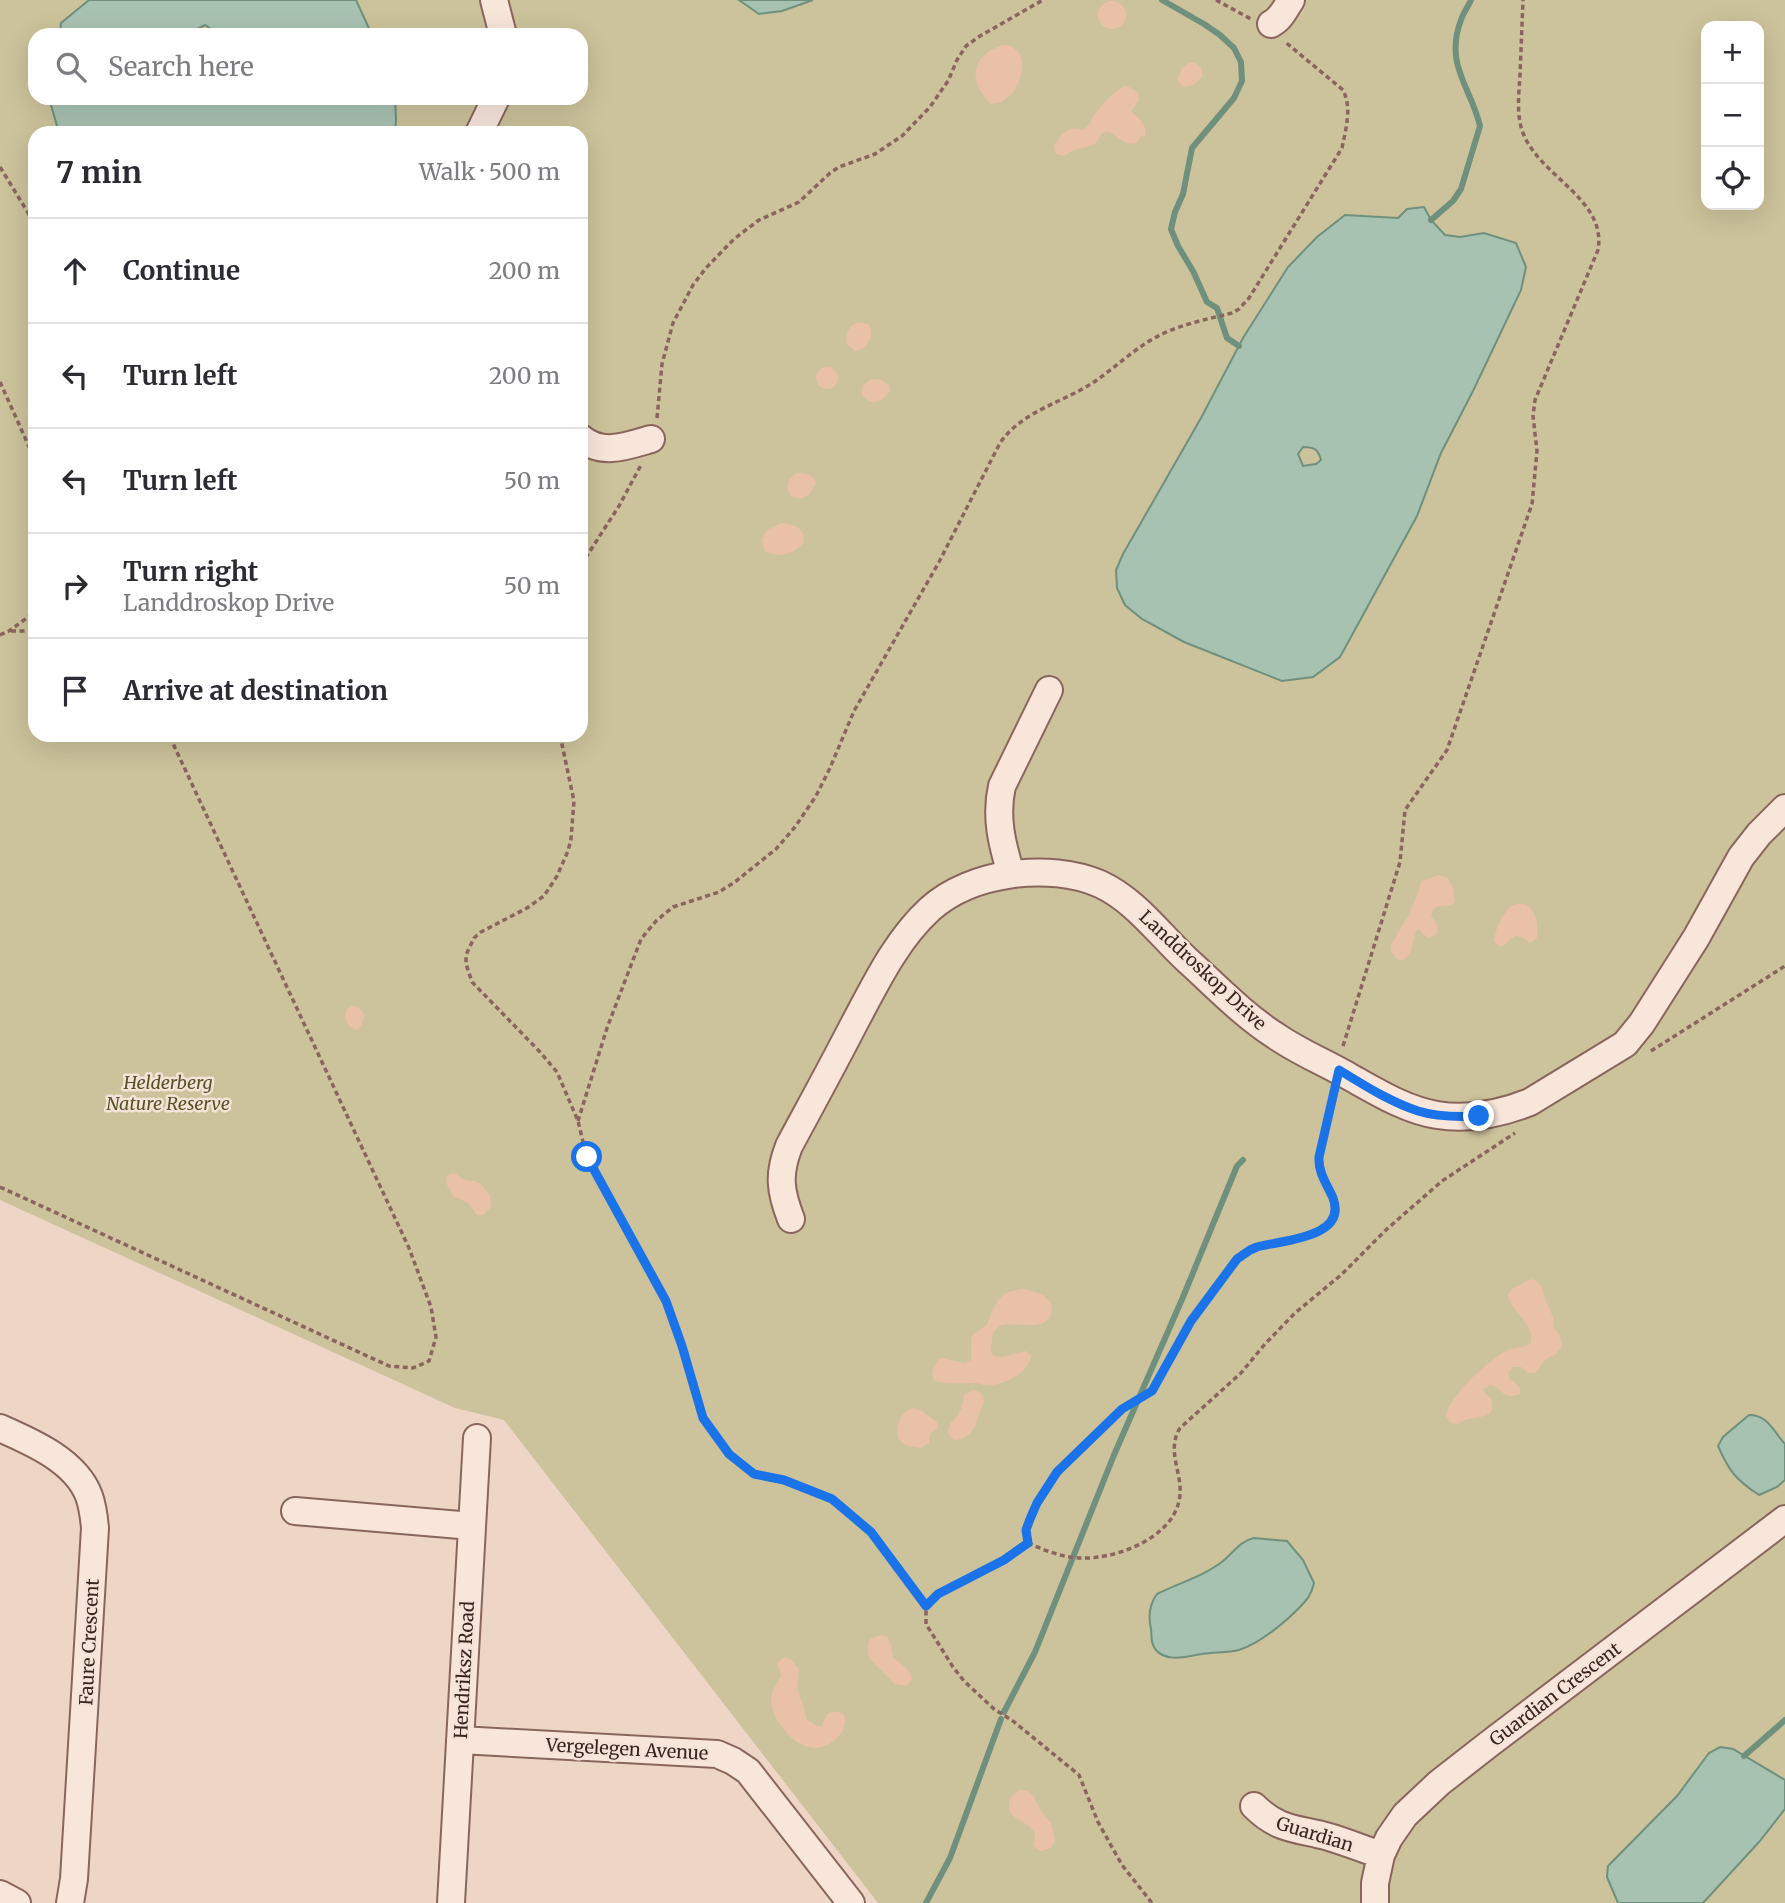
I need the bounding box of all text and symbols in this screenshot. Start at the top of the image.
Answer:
map controls [1701,21,1764,210]
button: + [1701,21,1764,84]
search box [28,28,588,105]
icon: search [52,48,90,86]
text: Search here [108,50,254,83]
button: − [1701,84,1764,147]
button: locate [1701,147,1764,210]
text: 7 min [56,153,142,191]
text: Walk · 500 m [419,157,560,186]
icon: ahead [56,252,94,290]
text: Continue [123,254,240,287]
text: 200 m [489,256,560,285]
icon: left [56,357,94,395]
text: Turn left [123,359,237,392]
text: 200 m [489,361,560,390]
icon: left [56,462,94,500]
text: Turn left [123,464,237,497]
text: 50 m [504,466,560,495]
text: Turn right [123,555,258,588]
icon: right [56,567,94,605]
text: 50 m [504,571,560,600]
text: Landdroskop Drive [123,588,334,617]
icon: arrive [56,672,94,710]
text: Arrive at destination [123,674,388,707]
street label: Landdroskop Drive [1135,905,1271,1035]
park label: Helderberg Nature Reserve [106,1071,230,1115]
route end [1463,1100,1494,1131]
route start [571,1141,602,1172]
street label: Faure Crescent [74,1578,104,1706]
street label: Hendriksz Road [449,1600,479,1740]
street label: Guardian Crescent [1485,1637,1625,1751]
street label: Vergelegen Avenue [544,1733,709,1765]
street label: Guardian [1273,1811,1357,1857]

